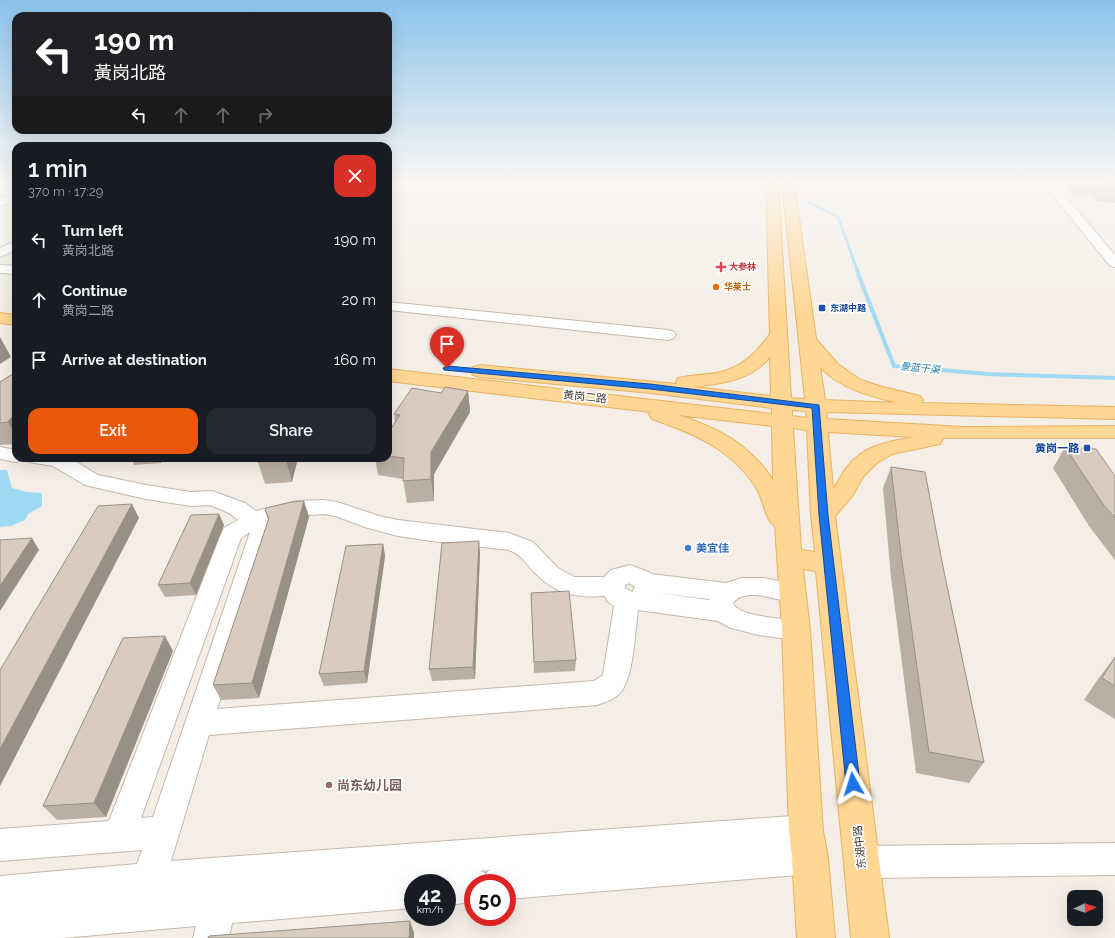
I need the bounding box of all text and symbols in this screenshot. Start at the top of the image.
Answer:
text: 190 m [94,24,174,57]
icon: left [28,28,80,80]
text: 黃岗北路 [94,62,166,83]
icon: left [128,104,150,126]
icon: ahead [170,104,192,126]
icon: ahead [212,104,234,126]
icon: right [254,104,276,126]
text: 1 min [28,154,88,183]
button: close [334,155,376,197]
text: 370 m · 17:29 [28,184,103,199]
text: Turn left [62,222,123,240]
icon: left [28,229,50,251]
text: 190 m [334,231,376,249]
text: 黃岗北路 [62,243,114,258]
marker: 大参林 [716,262,726,272]
place label: 大参林 [729,262,756,272]
place label: 华莱士 [724,281,751,292]
text: Continue [62,282,127,300]
marker: 华莱士 [711,282,721,292]
icon: ahead [28,289,50,311]
text: 20 m [341,291,376,309]
text: 黄岗二路 [62,303,114,318]
marker: 东湖中路 [817,303,827,313]
place label: 东湖中路 [830,303,867,313]
pin [430,327,464,368]
icon: arrive [436,333,458,355]
icon: arrive [28,349,50,371]
text: Arrive at destination [62,351,207,369]
text: 160 m [334,351,376,369]
water label: 景蓝干渠 [900,361,942,375]
street label: 黄岗二路 [562,388,608,406]
button: Exit [28,408,198,454]
button: Share [206,408,376,454]
place label: 黄岗一路 [1035,442,1080,455]
marker: 黄岗一路 [1082,443,1092,453]
place label: 美宜佳 [696,542,729,555]
marker: 美宜佳 [683,543,693,553]
position arrow [832,763,874,805]
place label: 尚东幼儿园 [337,778,402,793]
marker: 尚东幼儿园 [324,780,334,790]
street label: 东湖中路 [851,824,869,870]
speed limit sign: 50 [464,874,516,926]
text: 42 [419,883,441,907]
north arrow [1067,890,1103,926]
map controls [1067,890,1103,926]
text: km/h [417,904,443,915]

